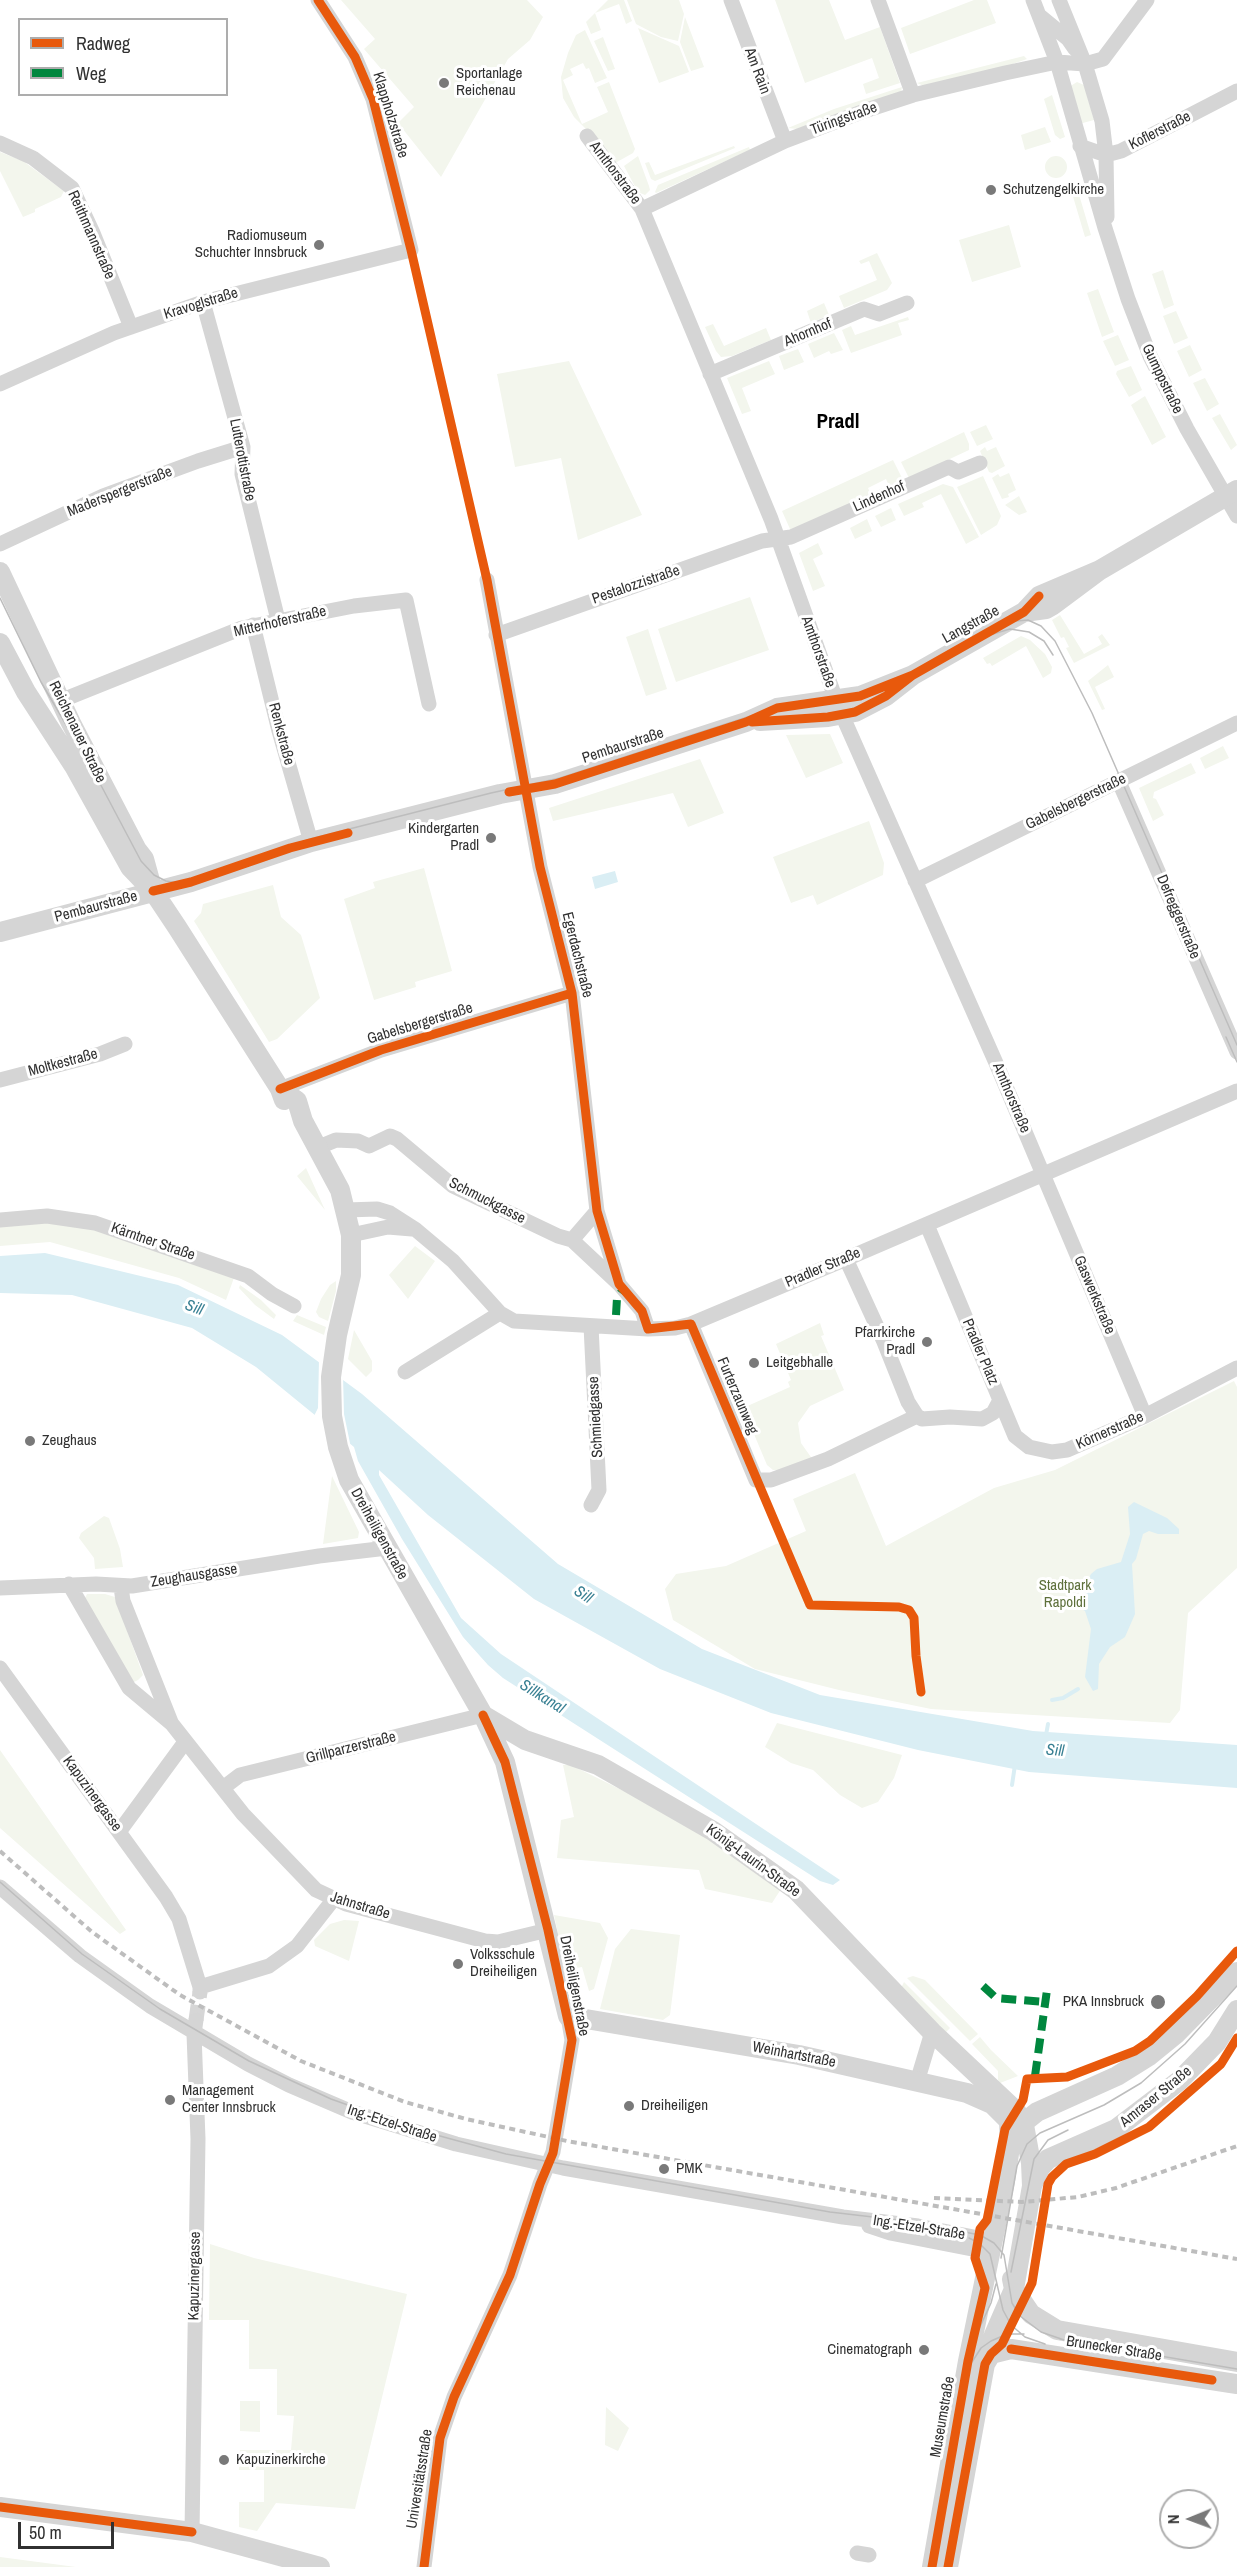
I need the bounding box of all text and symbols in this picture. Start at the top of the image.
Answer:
legend [18,18,228,96]
text: Radweg [76,31,130,56]
street label: Am Rain [740,45,774,97]
text: Weg [76,61,106,86]
place label: Sportanlage Reichenau [456,65,522,100]
street label: Klappholzstraße [368,70,412,160]
marker: Sportanlage Reichenau [437,76,451,90]
street label: Türingstraße [808,99,880,139]
street label: Koflerstraße [1126,108,1194,154]
street label: Amthorstraße [585,138,645,208]
place label: Schutzengelkirche [1003,181,1104,199]
marker: Schutzengelkirche [984,183,998,197]
street label: Reithmannstraße [63,188,119,282]
place label: Radiomuseum Schuchter Innsbruck [195,227,307,262]
marker: Radiomuseum Schuchter Innsbruck [312,238,326,252]
street label: Kravoglstraße [162,284,240,324]
street label: Ahornhof [782,315,834,351]
street label: Gumppstraße [1137,341,1187,417]
district label: Pradl [816,409,860,435]
street label: Lutterottistraße [225,417,259,503]
street label: Maderspergerstraße [65,463,175,521]
street label: Lindenhof [850,478,908,516]
street label: Pestalozzistraße [590,562,682,608]
street label: Langstraße [939,602,1003,648]
street label: Mitterhoferstraße [232,603,328,641]
street label: Amthorstraße [797,614,839,690]
street label: Reichenauer Straße [45,678,109,786]
street label: Renkstraße [264,701,298,767]
street label: Pembaurstraße [580,724,666,768]
street label: Gabelsbergerstraße [1023,770,1129,834]
place label: Kindergarten Pradl [408,820,479,855]
marker: Kindergarten Pradl [484,831,498,845]
street label: Defreggerstraße [1152,872,1204,962]
street label: Pembaurstraße [53,887,139,927]
street label: Egerdachstraße [558,910,596,1000]
street label: Gabelsbergerstraße [365,999,475,1049]
street label: Moltkestraße [26,1045,100,1081]
street label: Amthorstraße [988,1060,1034,1136]
street label: Schmuckgasse [446,1174,528,1228]
street label: Kärntner Straße [109,1219,197,1265]
street label: Pradler Straße [783,1244,863,1292]
street label: Gaswerkstraße [1069,1253,1119,1337]
water label: Sill [182,1296,206,1320]
street label: Pradler Platz [958,1316,1002,1388]
place label: Pfarrkirche Pradl [855,1324,915,1359]
marker: Pfarrkirche Pradl [920,1335,934,1349]
place label: Leitgebhalle [766,1354,833,1372]
street label: Furterzaunweg [713,1355,761,1437]
marker: Leitgebhalle [747,1356,761,1370]
street label: Schmiedgasse [585,1376,607,1458]
street label: Körnerstraße [1074,1408,1146,1454]
place label: Zeughaus [42,1432,97,1450]
marker: Zeughaus [23,1434,37,1448]
street label: Dreiheiligenstraße [346,1485,412,1583]
street label: Zeughausgasse [149,1560,239,1592]
park label: Stadtpark Rapoldi [1039,1577,1091,1612]
water label: Sill [570,1582,596,1608]
water label: Sillkanal [516,1676,568,1718]
street label: Grillparzerstraße [304,1728,398,1768]
water label: Sill [1045,1741,1065,1761]
street label: Kapuzinergasse [59,1753,125,1835]
street label: König-Laurin-Straße [702,1821,804,1901]
street label: Jahnstraße [328,1888,392,1924]
street label: Dreiheiligenstraße [555,1934,593,2038]
place label: Volksschule Dreiheiligen [470,1946,537,1981]
marker: Volksschule Dreiheiligen [451,1957,465,1971]
place label: PKA Innsbruck [1063,1993,1144,2011]
marker: PKA Innsbruck [1149,1993,1167,2011]
street label: Weinhartstraße [751,2038,837,2072]
street label: Amraser Straße [1117,2063,1195,2131]
place label: Management Center Innsbruck [182,2082,276,2117]
marker: Management Center Innsbruck [163,2093,177,2107]
place label: Dreiheiligen [641,2097,708,2115]
marker: Dreiheiligen [622,2099,636,2113]
street label: Ing.-Etzel-Straße [345,2101,439,2147]
place label: PMK [676,2160,703,2178]
marker: PMK [657,2162,671,2176]
street label: Ing.-Etzel-Straße [872,2212,966,2244]
street label: Kapuzinergasse [185,2231,205,2321]
street label: Brunecker Straße [1065,2333,1163,2365]
place label: Cinematograph [827,2341,912,2359]
marker: Cinematograph [917,2343,931,2357]
street label: Museumstraße [927,2375,959,2459]
street label: Universitätsstraße [403,2428,437,2530]
place label: Kapuzinerkirche [236,2451,326,2469]
marker: Kapuzinerkirche [217,2453,231,2467]
north arrow [1159,2489,1219,2549]
scale bar [21,2510,117,2548]
text: N [1162,2514,1184,2524]
text: 50 m [29,2520,62,2545]

